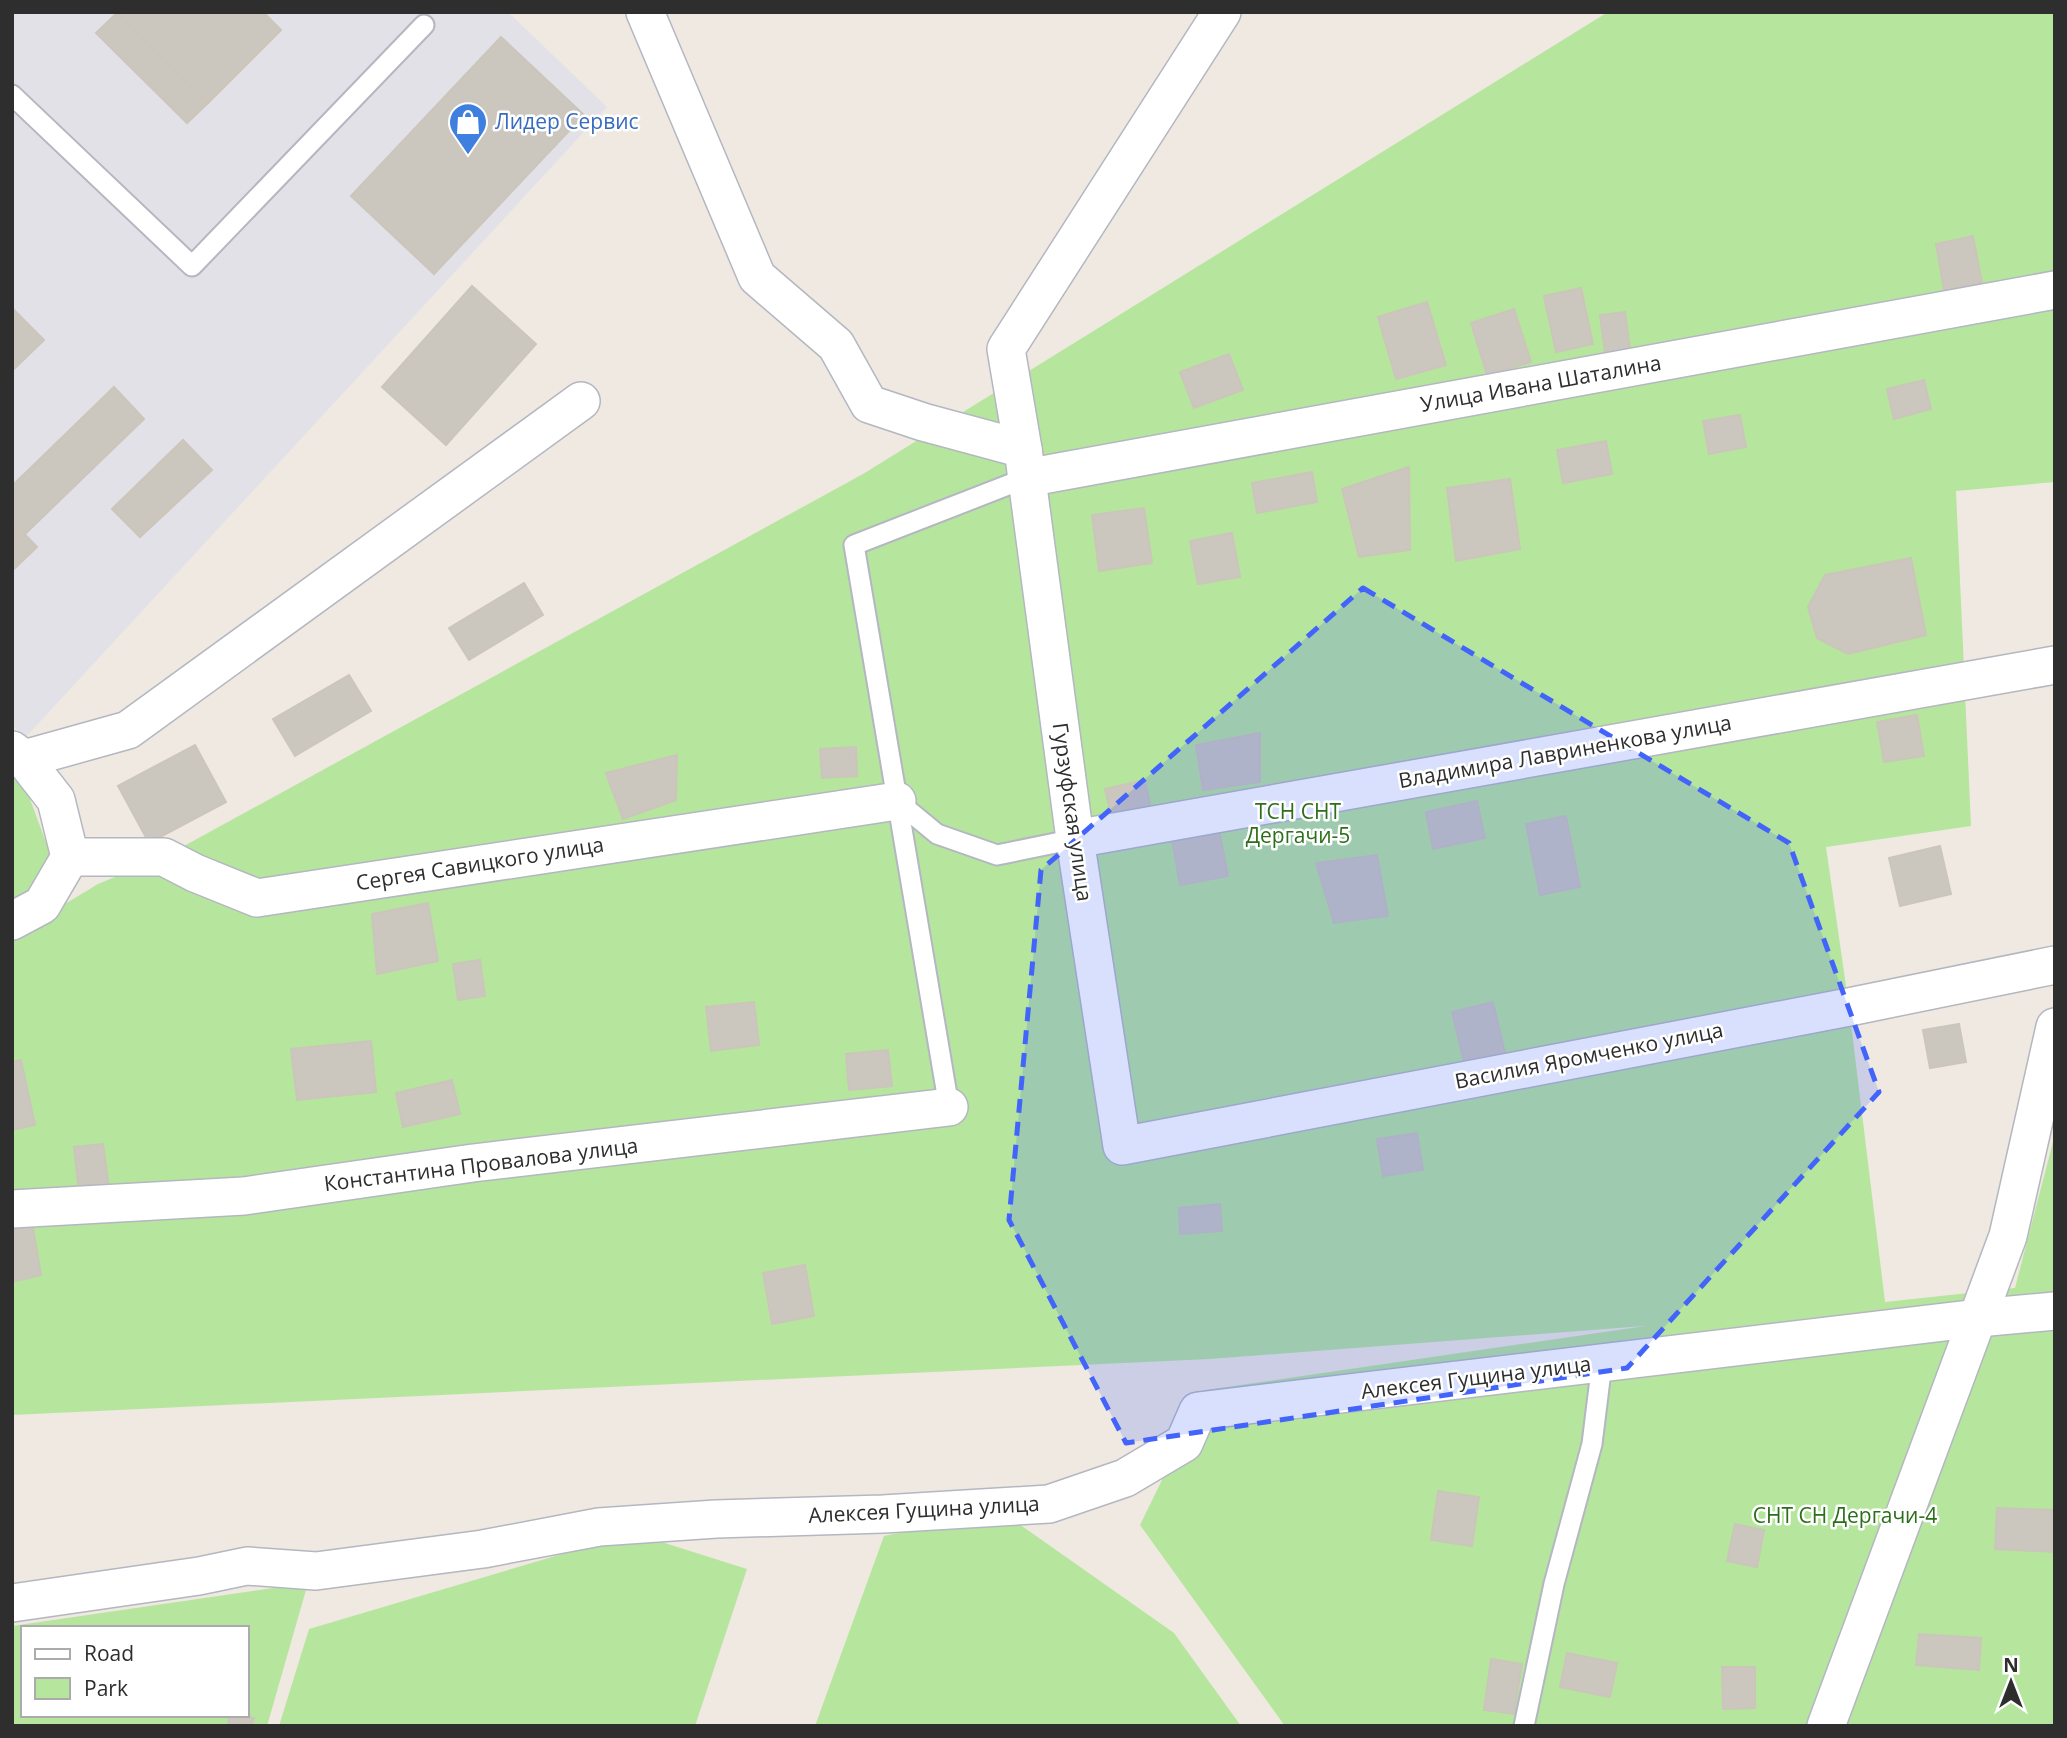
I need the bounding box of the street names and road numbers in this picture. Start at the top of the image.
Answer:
street label: Улица Ивана Шаталина [1418,348,1663,418]
street label: Владимира Лавриненкова улица [1396,708,1734,794]
street label: Гурзуфская улица [1047,721,1099,903]
street label: Сергея Савицкого улица [354,830,606,896]
street label: Василия Яромченко улица [1452,1015,1725,1095]
street label: Константина Провалова улица [322,1131,640,1197]
street label: Алексея Гущина улица [1359,1349,1593,1405]
street label: Алексея Гущина улица [808,1489,1040,1529]

